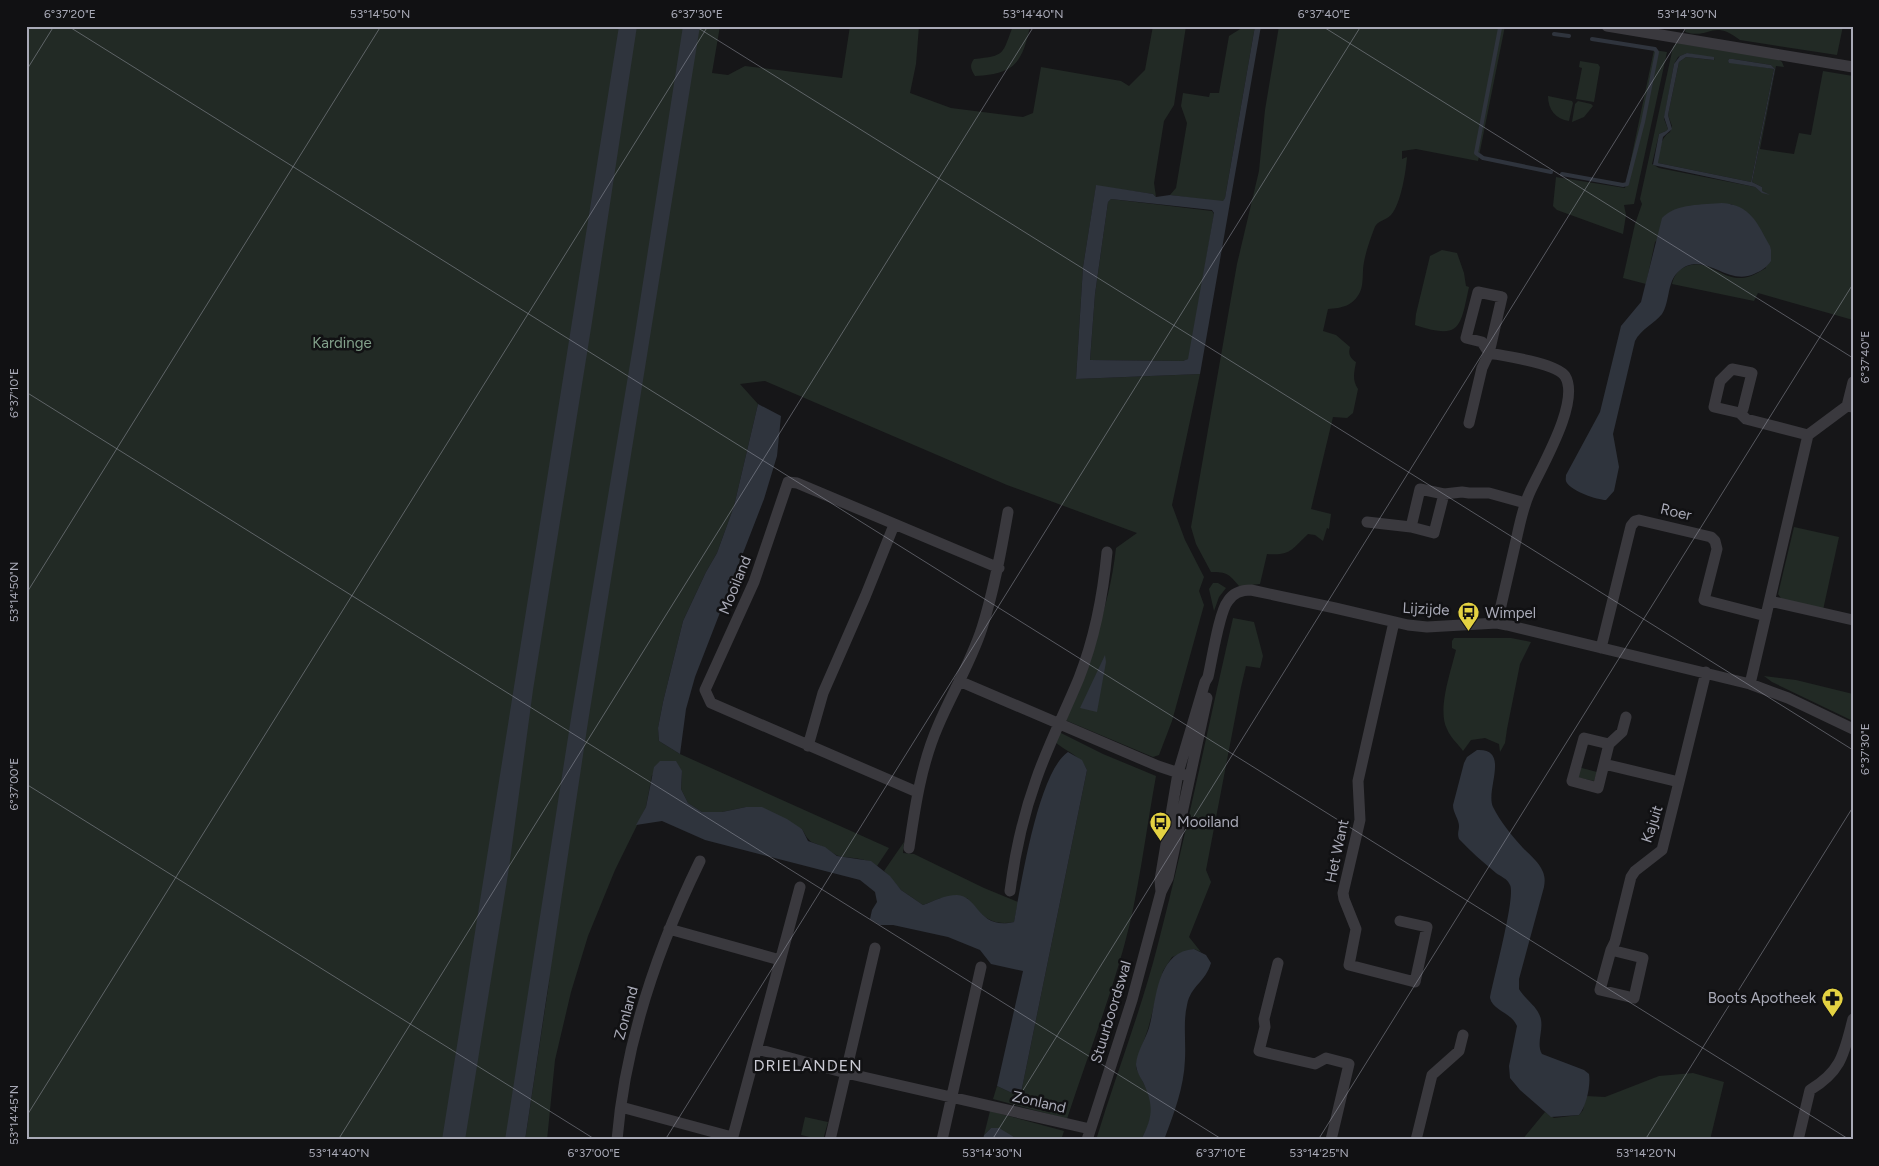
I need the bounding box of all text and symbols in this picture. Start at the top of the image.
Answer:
text: 6°37'20"E [44,7,96,21]
text: 53°14'50"N [350,7,410,21]
text: 6°37'30"E [671,7,723,21]
text: 53°14'40"N [1003,7,1063,21]
text: 6°37'40"E [1298,7,1350,21]
text: 53°14'30"N [1657,7,1717,21]
text: 6°37'40"E [1858,331,1872,383]
park label: Kardinge [312,334,372,352]
text: 6°37'10"E [7,368,21,418]
street label: Roer [1659,500,1693,524]
street label: Mooiland [715,553,755,617]
text: 53°14'50"N [7,562,21,622]
street label: Lijzijde [1402,599,1450,619]
bus stop icon: Wimpel [1457,601,1481,632]
place label: Wimpel [1485,604,1536,622]
text: 6°37'30"E [1858,723,1872,775]
text: 6°37'00"E [7,758,21,810]
street label: Kajuit [1638,803,1667,845]
bus stop icon: Mooiland [1149,810,1173,841]
place label: Mooiland [1177,813,1239,831]
street label: Het Want [1322,817,1353,884]
street label: Stuurboordswal [1087,959,1135,1065]
street label: Zonland [610,984,642,1042]
pharmacy icon: Boots Apotheek [1820,986,1844,1017]
place label: Boots Apotheek [1708,989,1817,1007]
district label: DRIELANDEN [753,1056,863,1075]
text: 53°14'45"N [7,1085,21,1145]
street label: Zonland [1010,1087,1068,1117]
text: 53°14'40"N [309,1146,369,1160]
text: 6°37'00"E [568,1146,620,1160]
text: 53°14'30"N [962,1146,1022,1160]
text: 6°37'10"E [1196,1146,1246,1160]
text: 53°14'25"N [1289,1146,1349,1160]
text: 53°14'20"N [1616,1146,1676,1160]

